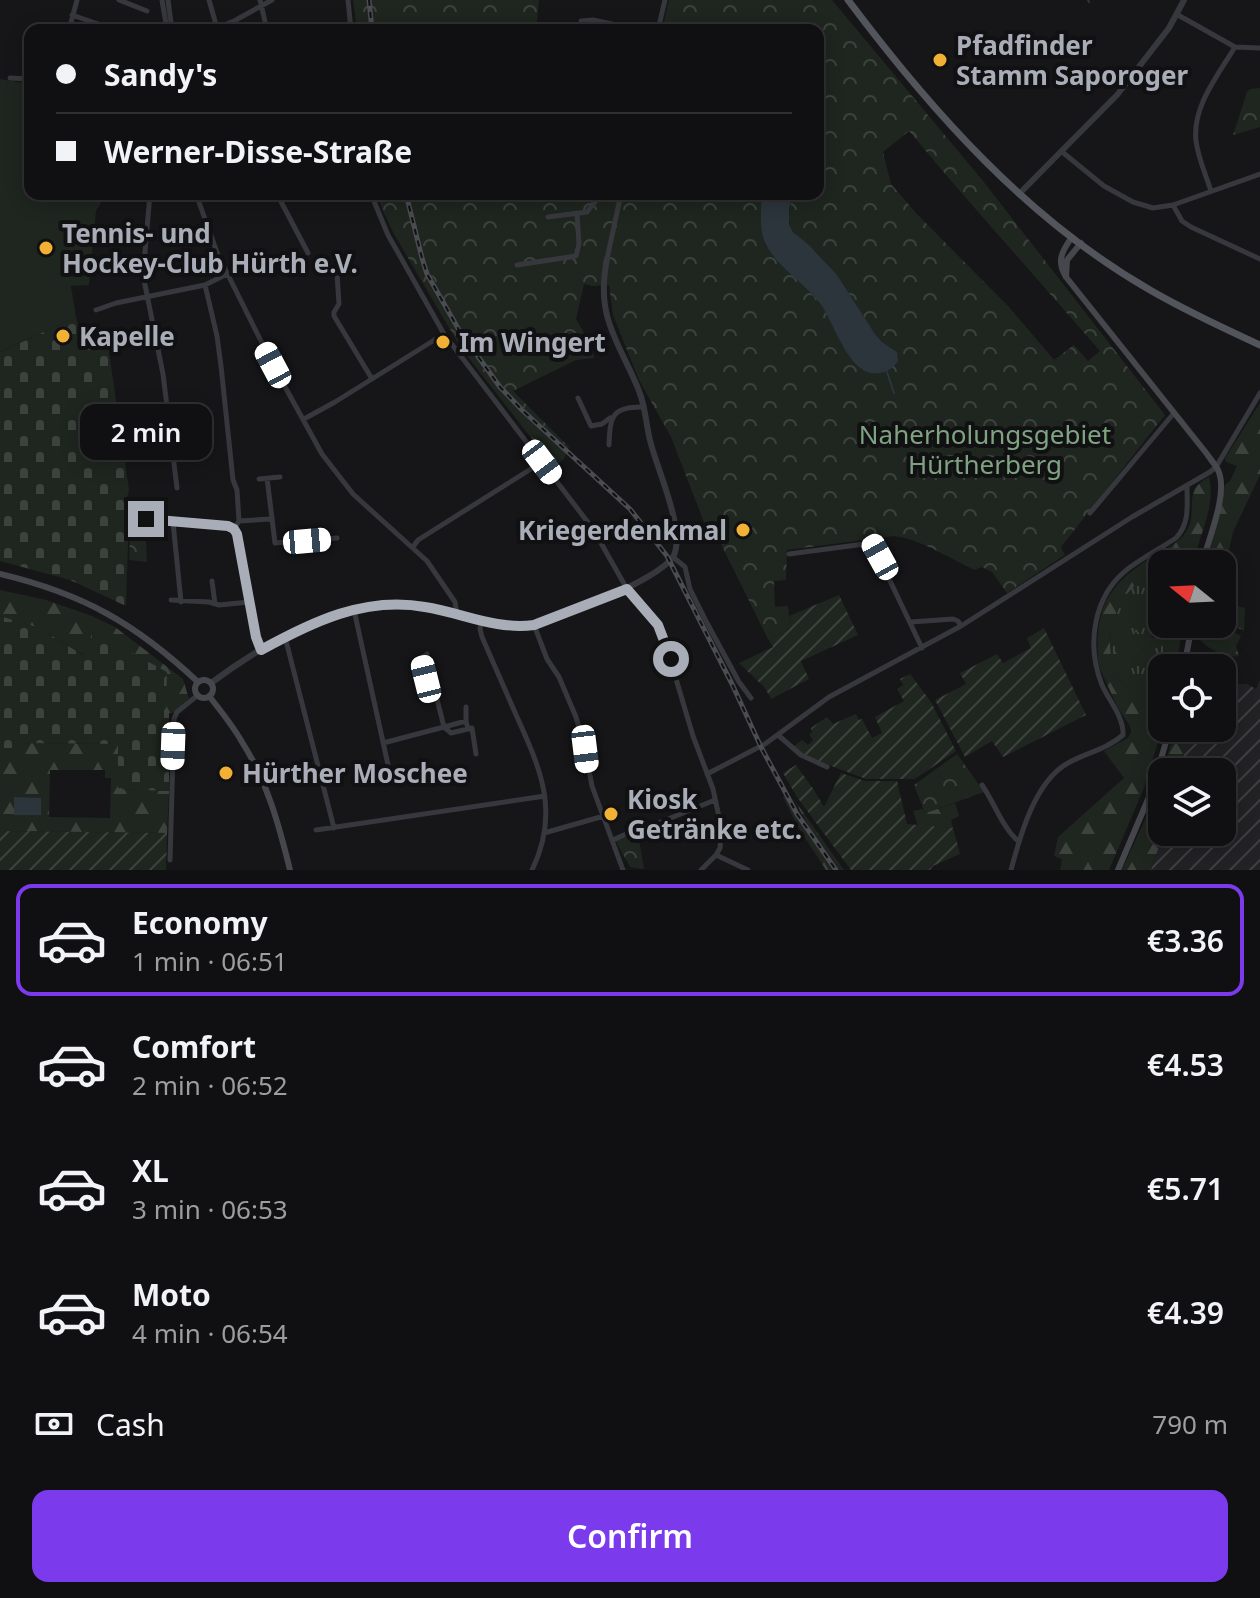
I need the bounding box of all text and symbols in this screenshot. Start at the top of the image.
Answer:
place label: Pfadfinder Stamm Saporoger [956,27,1189,93]
marker: Pfadfinder Stamm Saporoger [931,51,949,69]
text: Sandy's [104,54,217,95]
text: Werner-Disse-Straße [104,131,412,172]
place label: Tennis- und Hockey-Club Hürth e.V. [62,215,358,281]
marker: Tennis- und Hockey-Club Hürth e.V. [37,239,55,257]
place label: Kapelle [79,318,175,354]
place label: Im Wingert [459,324,606,360]
marker: Kapelle [54,327,72,345]
marker: Im Wingert [434,333,452,351]
car [251,338,295,392]
callout: 2 min [80,403,212,459]
text: 2 min [111,414,181,450]
park label: Naherholungsgebiet Hürtherberg [859,416,1111,482]
car [518,436,566,488]
route end [128,501,164,537]
place label: Kriegerdenkmal [518,512,727,548]
marker: Kriegerdenkmal [734,521,752,539]
car [282,527,332,555]
car [858,530,902,584]
north arrow [1148,550,1236,638]
map controls [1148,550,1236,846]
route start [653,641,689,677]
car [409,653,443,705]
button: locate [1148,654,1236,742]
car [160,722,186,770]
car [570,724,600,774]
place label: Hürther Moschee [242,755,468,791]
button: layers [1148,758,1236,846]
marker: Hürther Moschee [217,764,235,782]
place label: Kiosk Getränke etc. [627,781,802,847]
marker: Kiosk Getränke etc. [602,805,620,823]
text: Economy [132,902,268,943]
icon: car [36,904,108,976]
text: €3.36 [1147,920,1224,961]
text: 1 min · 06:51 [132,943,288,979]
text: Comfort [132,1026,256,1067]
icon: car [36,1028,108,1100]
text: €4.53 [1147,1044,1224,1085]
text: 2 min · 06:52 [132,1067,288,1103]
text: XL [132,1150,169,1191]
icon: car [36,1152,108,1224]
text: €5.71 [1147,1168,1224,1209]
text: 3 min · 06:53 [132,1191,288,1227]
text: Moto [132,1274,211,1315]
icon: car [36,1276,108,1348]
text: €4.39 [1147,1292,1224,1333]
text: 4 min · 06:54 [132,1315,288,1351]
icon: cash [32,1402,76,1446]
text: Cash [96,1404,165,1445]
text: 790 m [1152,1406,1228,1442]
button: Confirm [32,1490,1228,1582]

